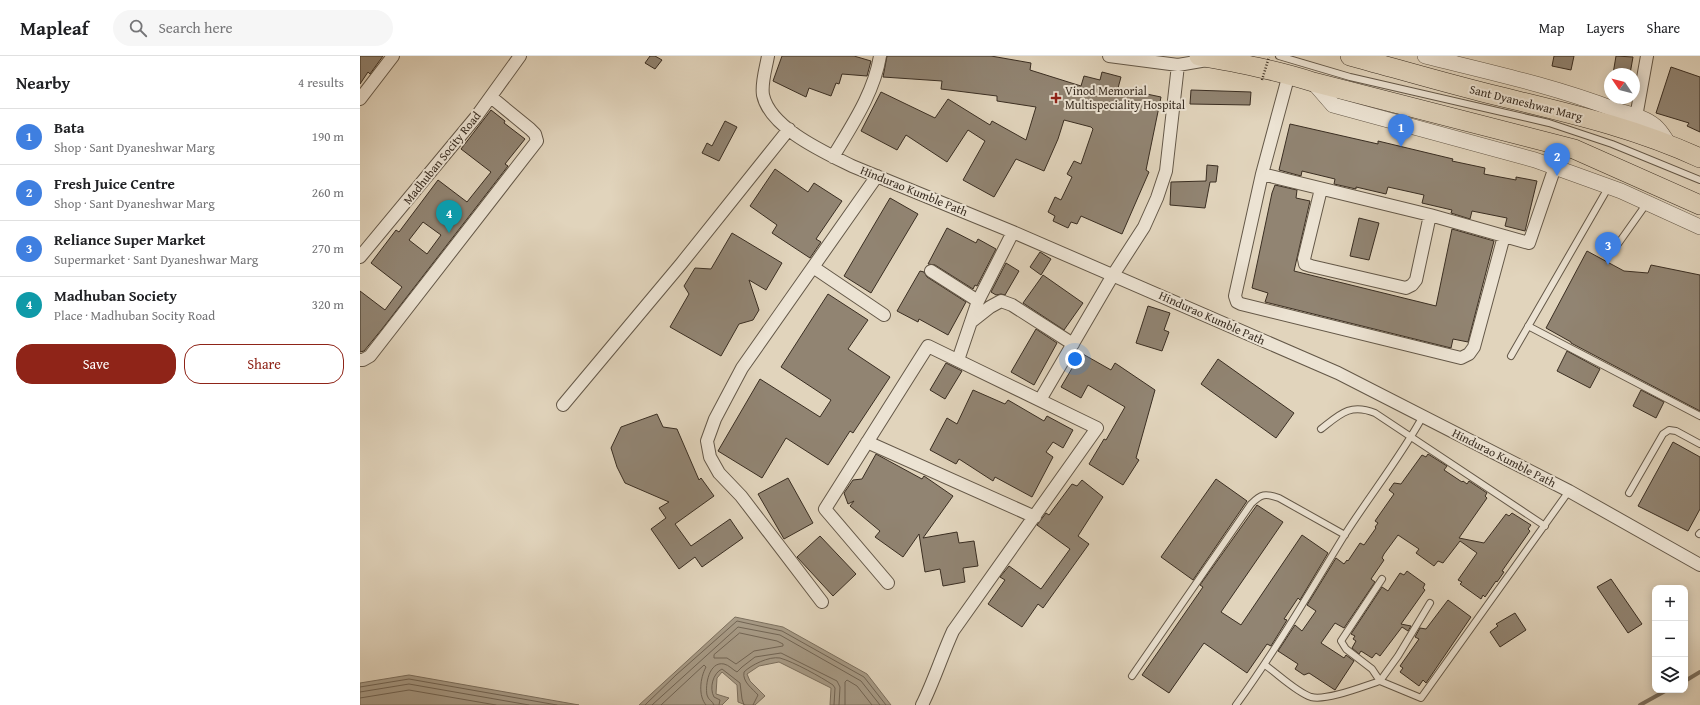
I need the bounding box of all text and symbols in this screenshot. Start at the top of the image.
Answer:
search box [113,10,393,46]
text: Mapleaf [20,14,89,42]
icon: search [127,17,149,39]
text: Search here [159,17,233,38]
text: Map [1539,18,1565,38]
text: Layers [1587,18,1625,38]
text: Share [1647,18,1680,38]
north arrow [1604,68,1640,104]
text: Nearby [16,70,70,95]
text: 4 results [298,73,344,92]
street label: Sant Dyaneshwar Marg [1468,80,1584,125]
place label: Vinod Memorial Multispeciality Hospital [1065,82,1186,113]
marker: Vinod Memorial Multispeciality Hospital [1050,92,1062,104]
street label: Madhuban Socity Road [399,107,485,208]
pin: 1 [1388,114,1414,147]
text: Bata [54,117,84,138]
text: 1 [26,127,32,146]
text: 190 m [312,127,344,146]
text: Shop · Sant Dyaneshwar Marg [54,138,215,157]
pin: 2 [1544,143,1570,176]
street label: Hindurao Kumble Path [858,161,971,220]
text: Fresh Juice Centre [54,173,175,194]
text: 2 [26,183,32,202]
text: 260 m [312,183,344,202]
text: Shop · Sant Dyaneshwar Marg [54,194,215,213]
pin: 4 [436,200,462,233]
text: Reliance Super Market [54,229,205,250]
pin: 3 [1595,232,1621,265]
text: 3 [26,239,32,258]
text: 270 m [312,239,344,258]
text: Supermarket · Sant Dyaneshwar Marg [54,250,258,269]
text: Madhuban Society [54,285,177,306]
street label: Hindurao Kumble Path [1156,286,1268,349]
text: 4 [26,295,32,314]
text: 320 m [312,295,344,314]
text: Place · Madhuban Socity Road [54,306,215,325]
button: Save [16,344,176,384]
button: Share [184,344,344,384]
your location [1065,349,1085,369]
street label: Hindurao Kumble Path [1449,424,1559,491]
map controls [1652,585,1688,693]
button: + [1652,585,1688,621]
button: − [1652,621,1688,657]
button: layers [1652,657,1688,693]

